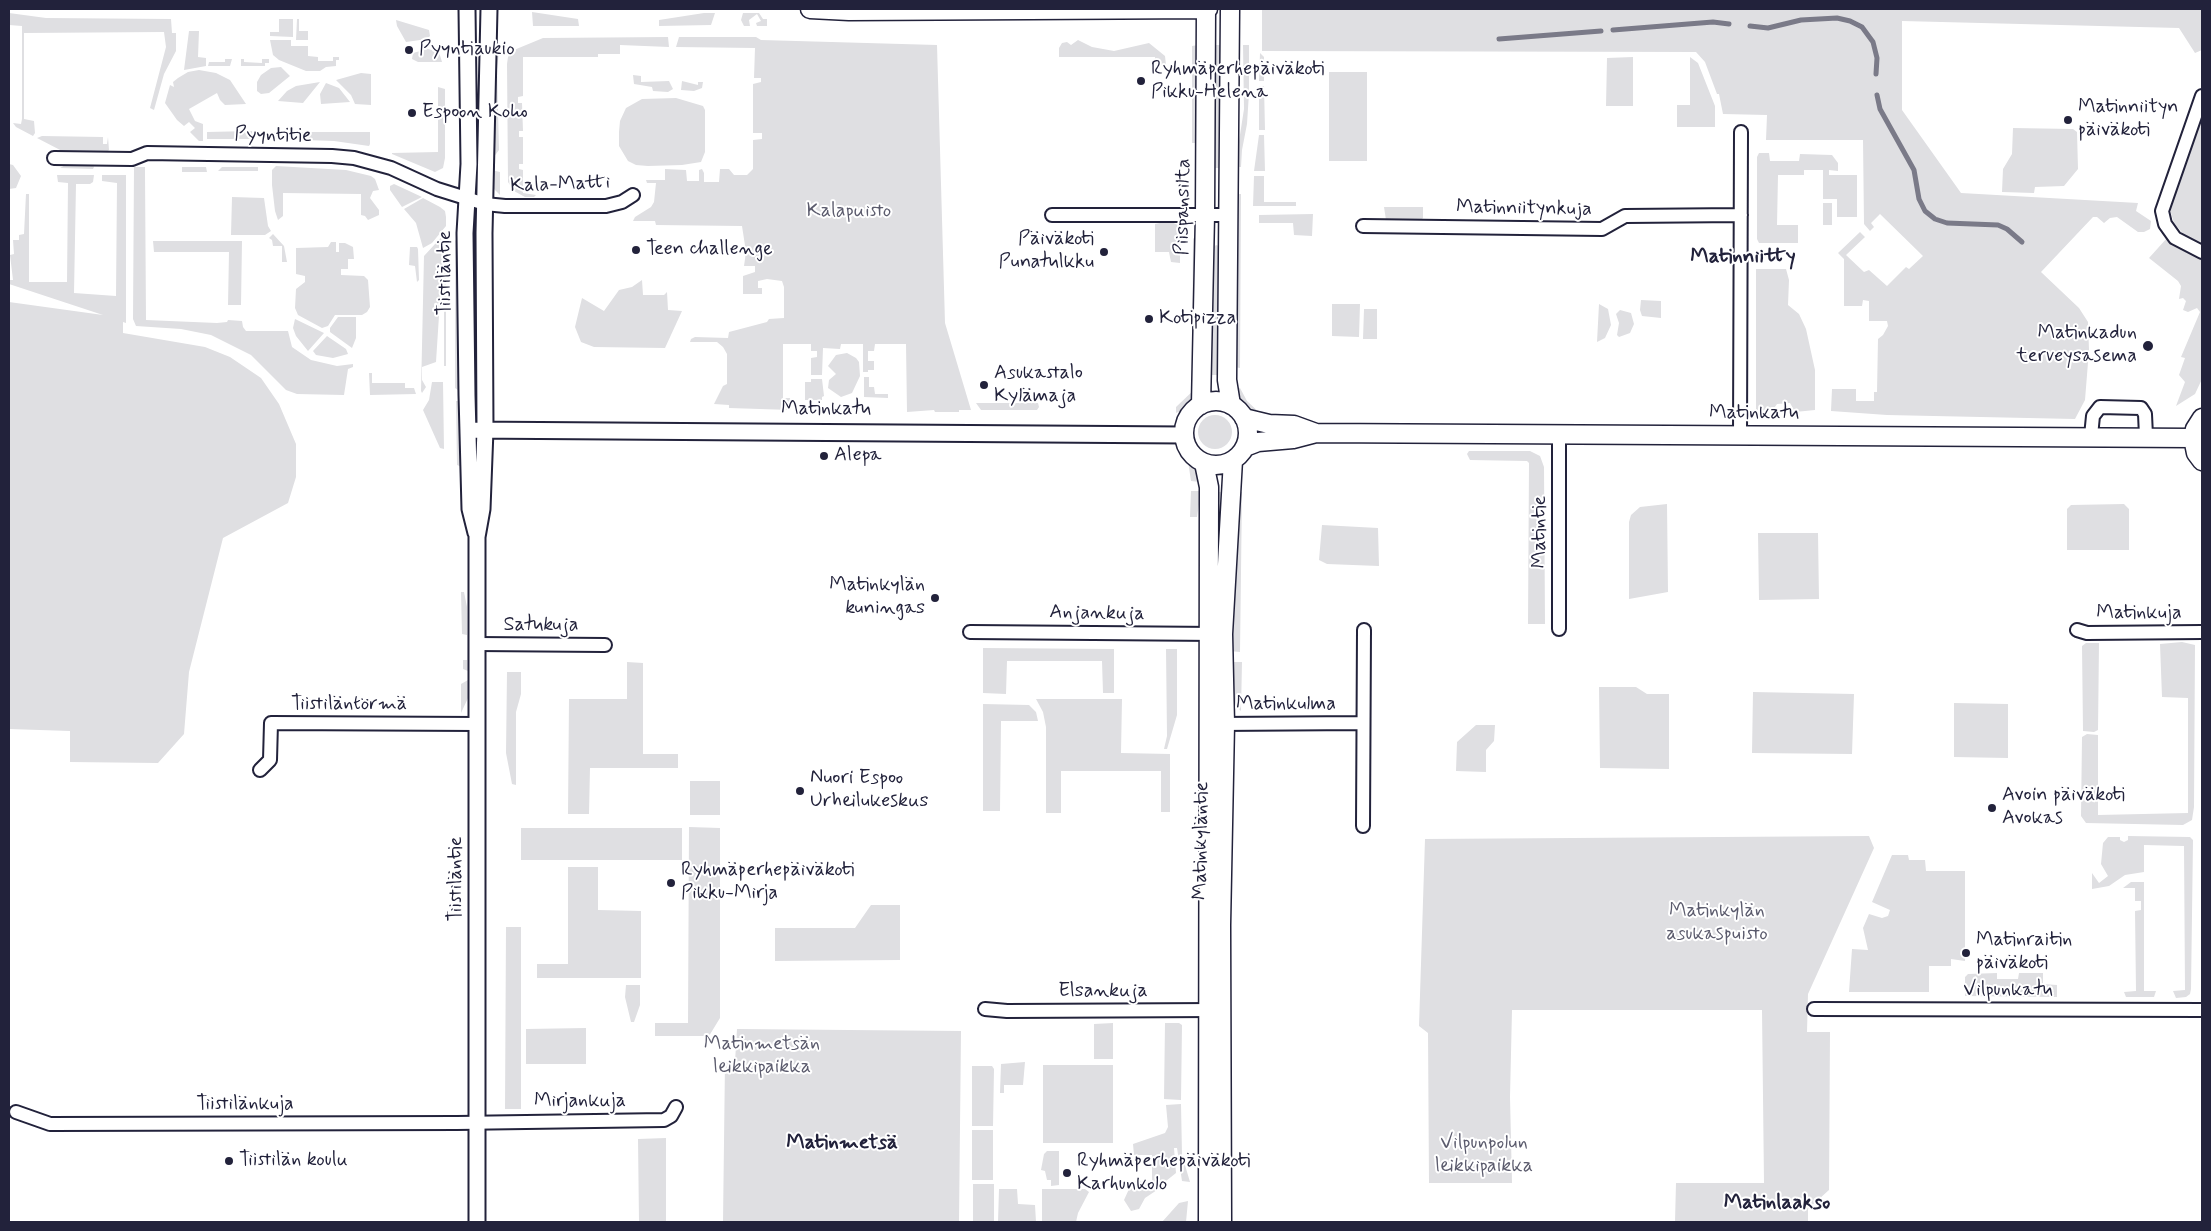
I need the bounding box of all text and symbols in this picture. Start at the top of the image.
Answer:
place label: Pyyntiaukio [419,38,515,62]
marker: Pyyntiaukio [403,44,415,56]
place label: Ryhmäperhepäiväkoti Pikku-Helena [1151,58,1324,105]
marker: Ryhmäperhepäiväkoti Pikku-Helena [1135,75,1147,87]
place label: Matinniityn päiväkoti [2078,96,2179,143]
place label: Espoon Koho [422,101,528,125]
marker: Espoon Koho [406,107,418,119]
marker: Matinniityn päiväkoti [2062,114,2074,126]
street label: Pyyntitie [234,123,312,149]
street label: Piispansilta [1171,158,1197,256]
street label: Kala-Matti [510,171,610,199]
street label: Matinniitynkuja [1456,196,1592,222]
park label: Kalapuisto [807,200,891,224]
place label: Päiväkoti Punatulkku [999,228,1094,275]
street label: Tiistiläntie [434,230,458,316]
place label: Teen challenge [646,238,773,262]
marker: Teen challenge [630,244,642,256]
district label: Matinniitty [1690,245,1796,271]
marker: Päiväkoti Punatulkku [1098,246,1110,258]
place label: Kotipizza [1159,307,1236,331]
marker: Kotipizza [1143,313,1155,325]
place label: Matinkadun terveysasema [2016,322,2137,369]
marker: Matinkadun terveysasema [2141,339,2155,353]
place label: Asukastalo Kylämaja [994,362,1083,409]
marker: Asukastalo Kylämaja [978,379,990,391]
street label: Matinkatu [781,398,871,422]
street label: Matinkatu [1709,402,1799,426]
place label: Alepa [834,444,882,468]
marker: Alepa [818,450,830,462]
street label: Matintie [1529,496,1553,568]
place label: Matinkylän kuningas [829,574,925,621]
marker: Matinkylän kuningas [929,592,941,604]
street label: Anjankuja [1049,601,1145,627]
street label: Matinkuja [2096,602,2182,626]
street label: Satukuja [503,614,579,638]
street label: Tiistiläntörmä [291,693,407,717]
street label: Matinkulma [1236,693,1336,717]
place label: Nuori Espoo Urheilukeskus [810,767,928,814]
street label: Matinkyläntie [1189,781,1215,901]
place label: Avoin päiväkoti Avokas [2002,784,2125,831]
marker: Nuori Espoo Urheilukeskus [794,785,806,797]
marker: Avoin päiväkoti Avokas [1986,802,1998,814]
street label: Tiistiläntie [445,836,469,922]
place label: Ryhmäperhepäiväkoti Pikku-Mirja [681,859,854,906]
marker: Ryhmäperhepäiväkoti Pikku-Mirja [665,877,677,889]
park label: Matinkylän asukaspuisto [1666,900,1768,947]
place label: Matinraitin päiväkoti [1976,929,2072,976]
marker: Matinraitin päiväkoti [1960,947,1972,959]
street label: Vilpunkatu [1963,979,2053,1003]
street label: Elsankuja [1058,980,1148,1004]
park label: Matinmetsän leikkipaikka [704,1033,820,1080]
street label: Mirjankuja [534,1090,626,1114]
street label: Tiistilänkuja [196,1093,294,1117]
district label: Matinmetsä [786,1131,898,1157]
park label: Vilpunpolun leikkipaikka [1435,1132,1533,1179]
place label: Tiistilän koulu [239,1149,348,1173]
place label: Ryhmäperhepäiväkoti Karhunkolo [1077,1150,1250,1197]
marker: Tiistilän koulu [223,1155,235,1167]
marker: Ryhmäperhepäiväkoti Karhunkolo [1061,1167,1073,1179]
district label: Matinlaakso [1724,1191,1830,1217]

